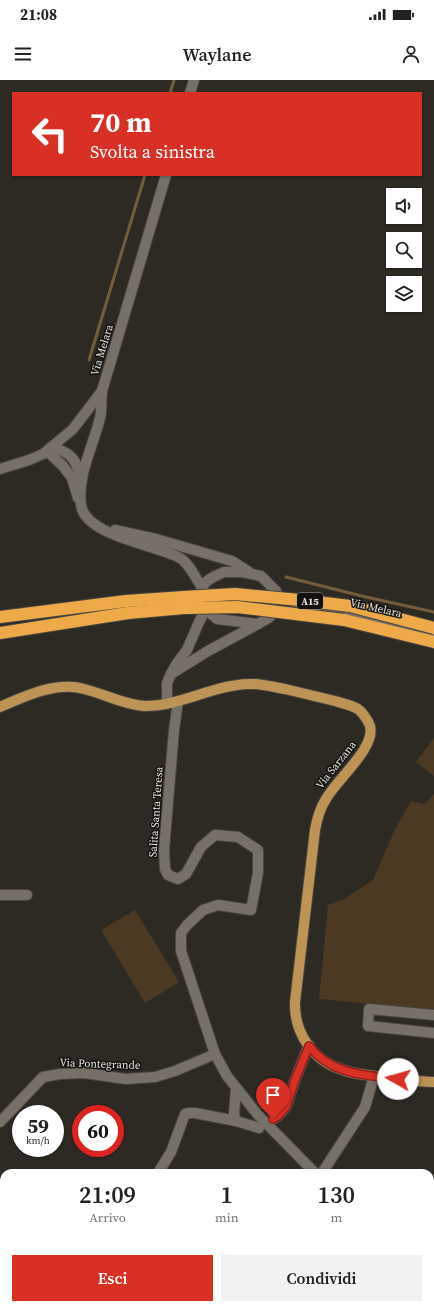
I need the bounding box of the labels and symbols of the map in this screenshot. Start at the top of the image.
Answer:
street label: Via Melara [87,322,117,377]
road number: A15 [297,593,323,609]
street label: Via Melara [349,595,404,621]
street label: Via Sarzana [312,738,360,792]
street label: Salita Santa Teresa [145,766,167,858]
street label: Via Pontegrande [59,1055,141,1073]
position arrow [377,1058,419,1100]
pin [256,1078,290,1119]
speed limit sign: 60 [72,1105,124,1157]

